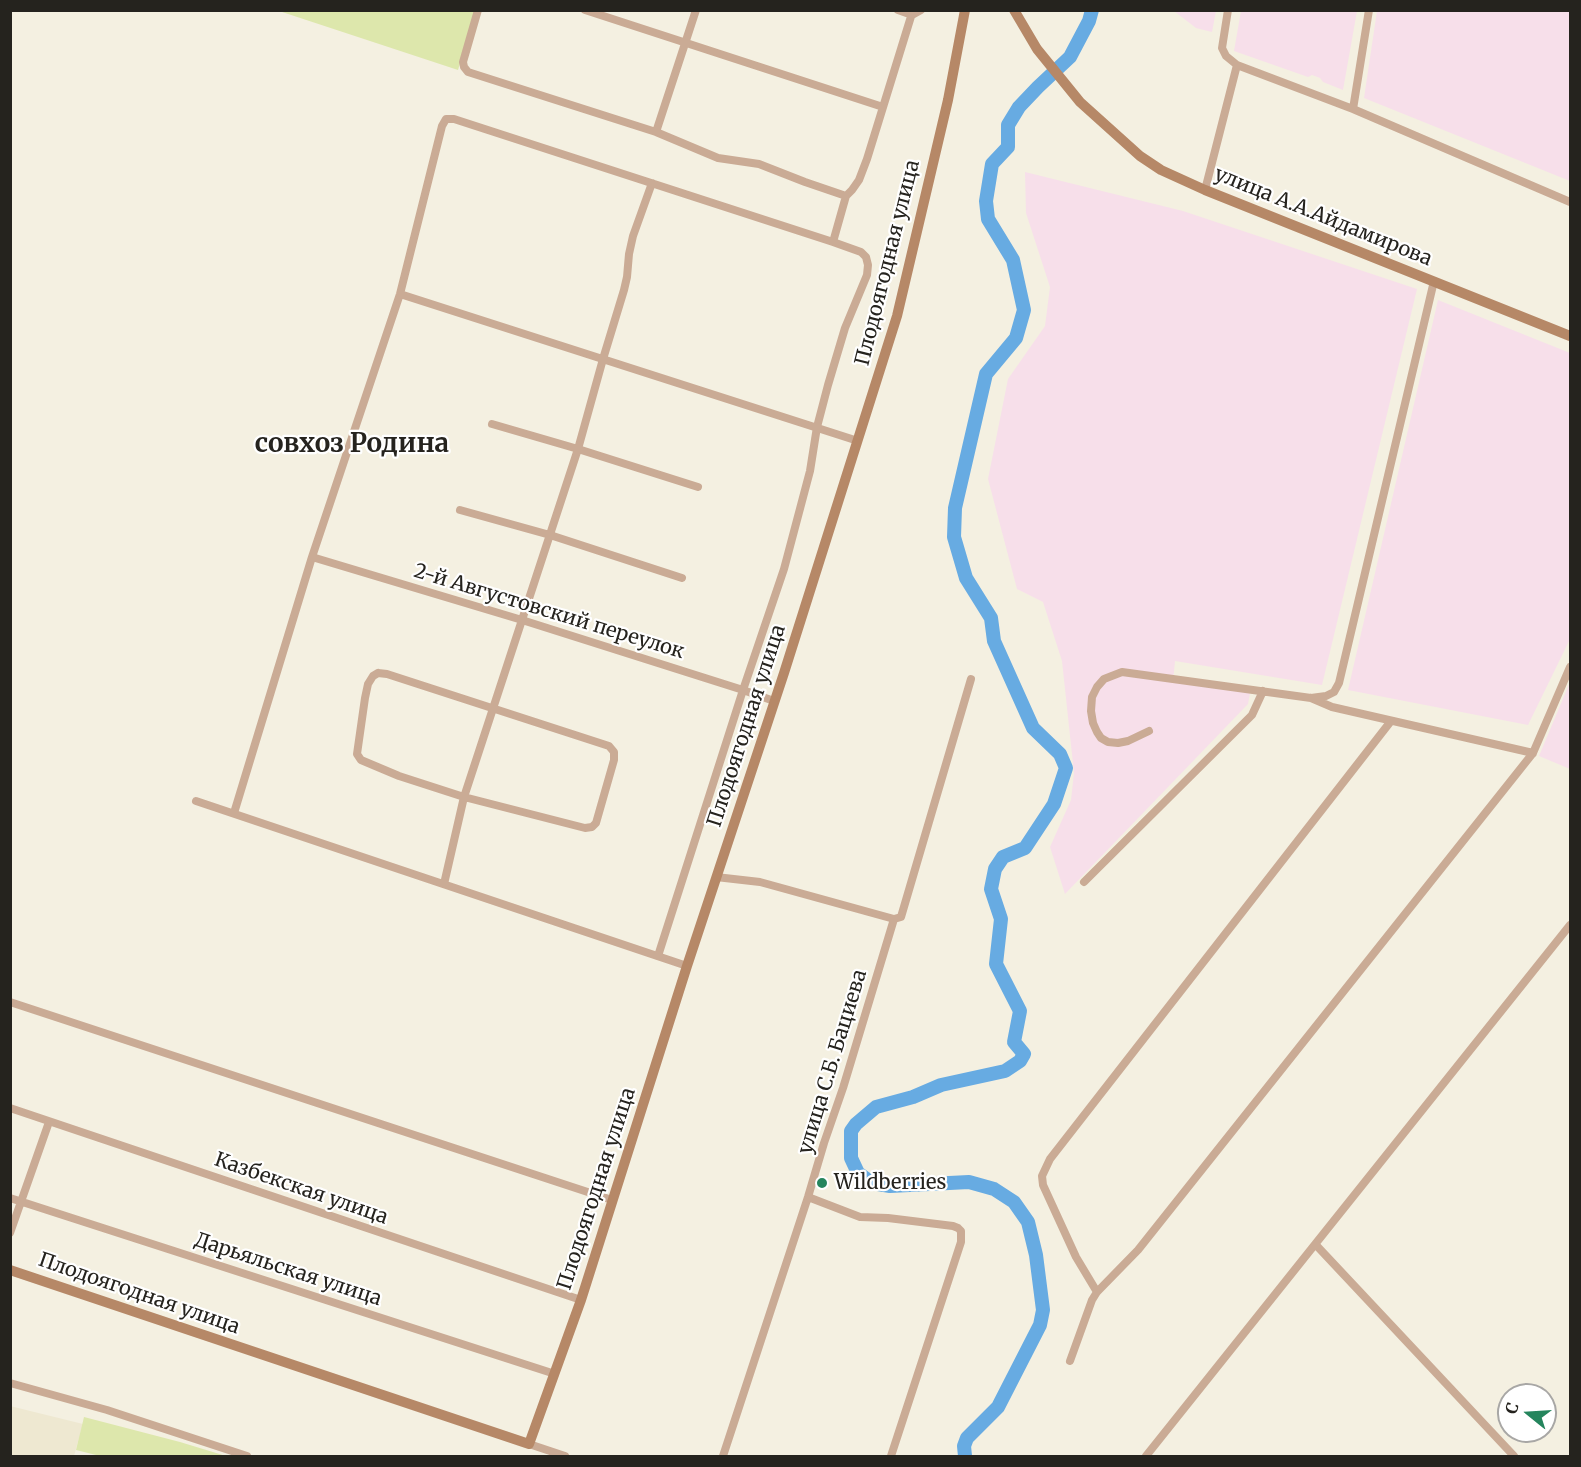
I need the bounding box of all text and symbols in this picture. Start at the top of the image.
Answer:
street label: Плодоягодная улица [851,158,925,368]
street label: улица А.А.Айдамирова [1211,162,1435,272]
district label: совхоз Родина [255,429,449,461]
street label: 2-й Августовский переулок [411,559,687,665]
street label: Плодоягодная улица [703,622,791,830]
street label: улица С.Б. Бациева [794,967,872,1157]
street label: Плодоягодная улица [553,1085,641,1293]
street label: Казбекская улица [211,1148,391,1230]
place label: Wildberries [834,1171,946,1195]
marker: Wildberries [815,1176,829,1190]
street label: Дарьяльская улица [192,1228,384,1312]
street label: Плодоягодная улица [35,1248,243,1340]
north arrow [1497,1383,1557,1443]
text: С [1501,1400,1523,1416]

